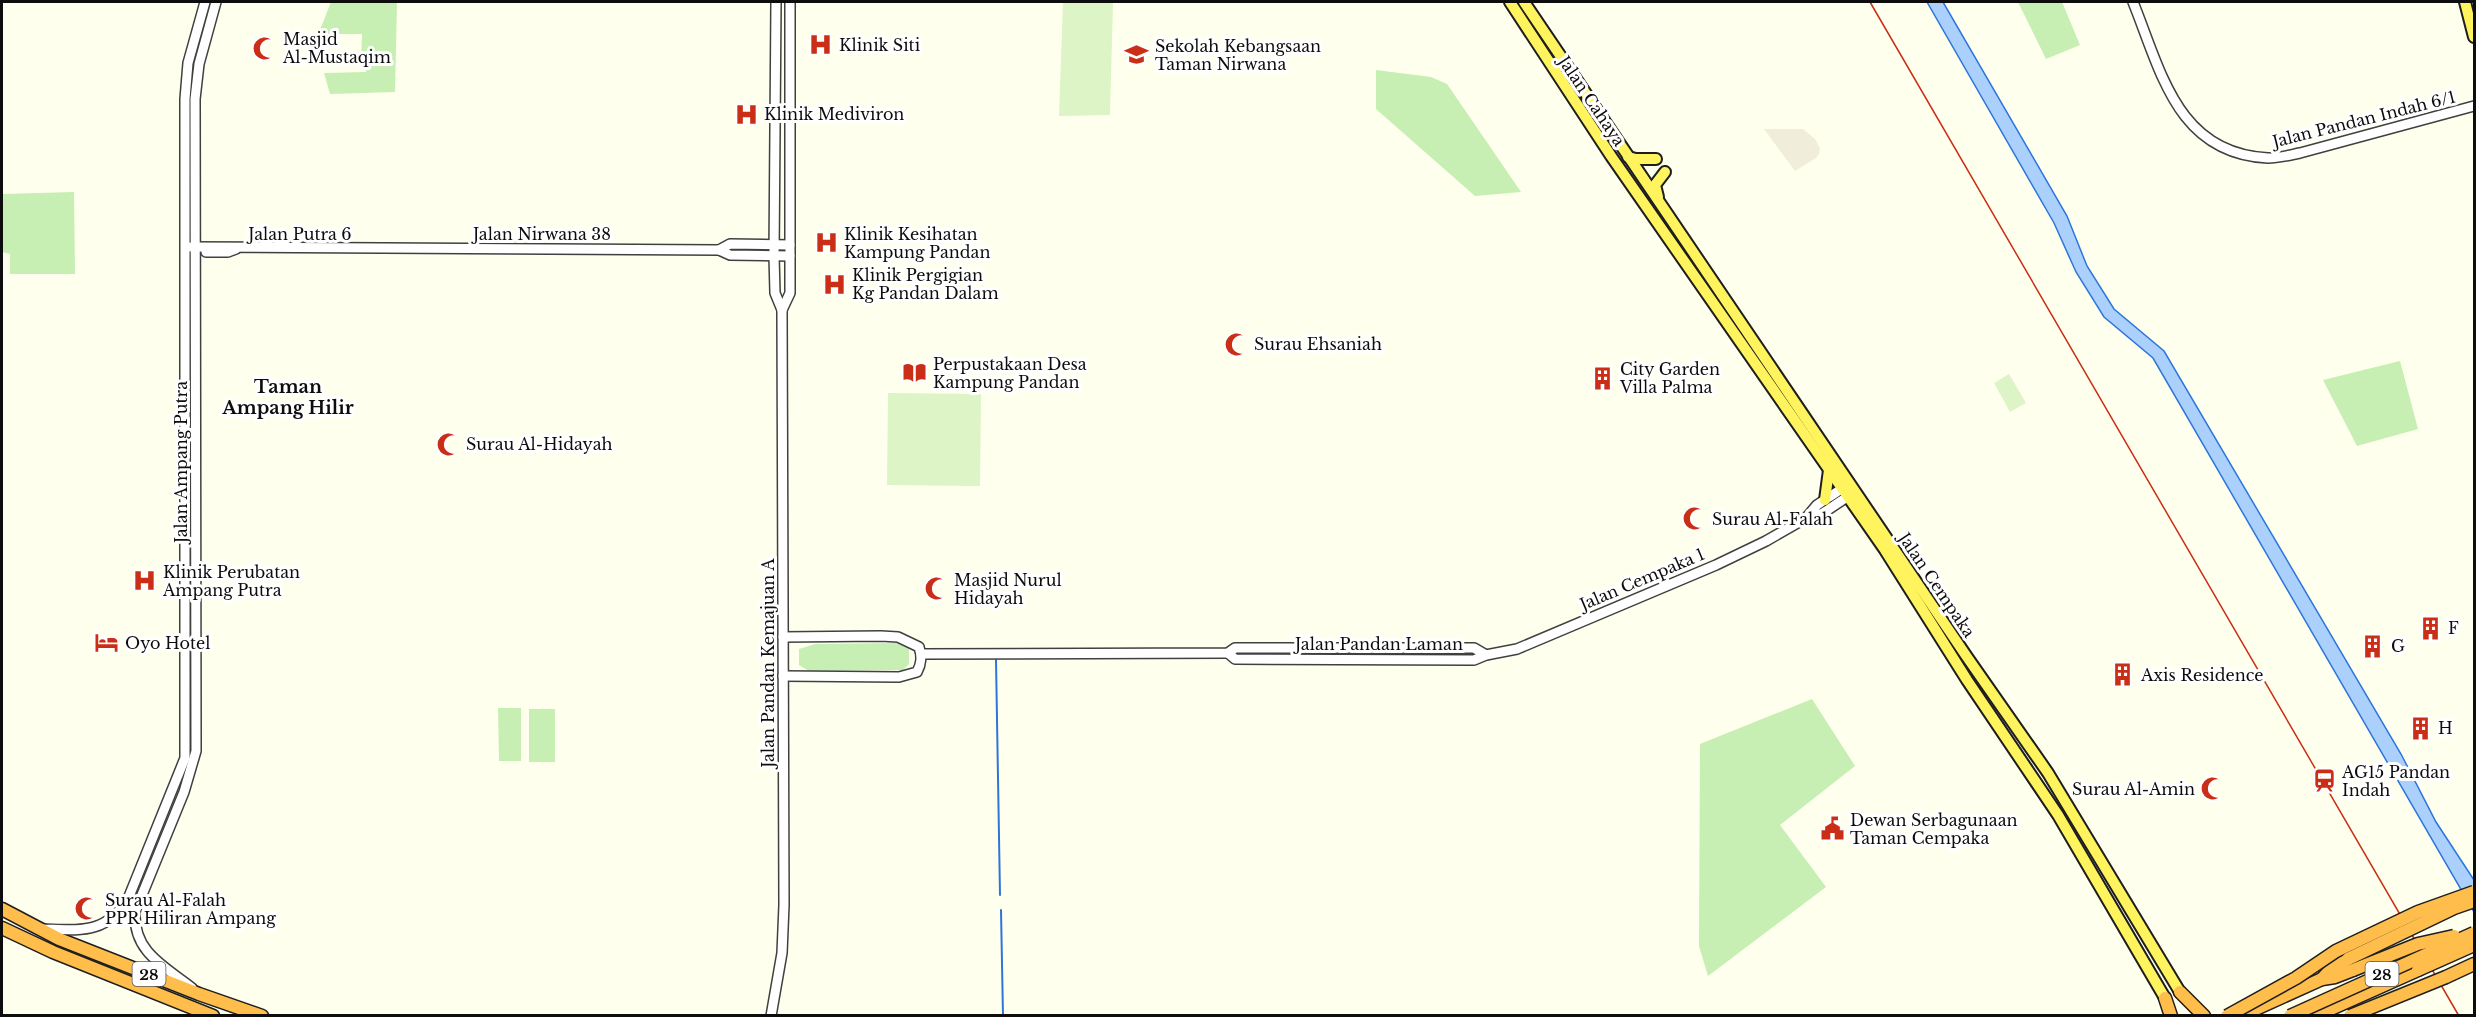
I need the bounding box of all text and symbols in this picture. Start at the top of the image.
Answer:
place label: Masjid Al-Mustaqim [282,29,391,67]
hospital icon: Klinik Siti [808,32,834,58]
mosque icon: Masjid Al-Mustaqim [252,35,278,61]
place label: Klinik Siti [839,35,921,55]
place label: Sekolah Kebangsaan Taman Nirwana [1155,36,1321,74]
school or university icon: Sekolah Kebangsaan Taman Nirwana [1124,42,1150,68]
street label: Jalan Cahaya [1553,50,1630,150]
street label: Jalan Pandan Indah 6/1 [2268,87,2458,152]
hospital icon: Klinik Mediviron [733,101,759,127]
place label: Klinik Mediviron [764,104,904,124]
street label: Jalan Putra 6 [246,224,352,244]
street label: Jalan Nirwana 38 [471,224,611,244]
place label: Klinik Kesihatan Kampung Pandan [844,224,990,262]
hospital icon: Klinik Kesihatan Kampung Pandan [813,230,839,256]
place label: Klinik Pergigian Kg Pandan Dalam [852,265,999,303]
hospital icon: Klinik Pergigian Kg Pandan Dalam [821,271,847,297]
mosque icon: Surau Ehsaniah [1223,331,1249,357]
place label: Surau Ehsaniah [1254,334,1382,354]
place label: Perpustakaan Desa Kampung Pandan [933,354,1087,392]
place label: City Garden Villa Palma [1619,359,1720,397]
library icon: Perpustakaan Desa Kampung Pandan [902,360,928,386]
building icon: City Garden Villa Palma [1589,365,1615,391]
district label: Taman Ampang Hilir [221,376,354,419]
street label: Jalan Ampang Putra [171,381,191,545]
mosque icon: Surau Al-Hidayah [435,431,461,457]
place label: Surau Al-Hidayah [466,434,613,454]
mosque icon: Surau Al-Falah [1681,506,1707,532]
place label: Surau Al-Falah [1712,509,1833,529]
street label: Jalan Cempaka [1893,527,1979,641]
street label: Jalan Cempaka 1 [1575,544,1707,615]
street label: Jalan Pandan Kemajuan A [758,558,778,770]
place label: Klinik Perubatan Ampang Putra [162,562,300,600]
hospital icon: Klinik Perubatan Ampang Putra [132,568,158,594]
place label: Masjid Nurul Hidayah [954,570,1062,608]
mosque icon: Masjid Nurul Hidayah [923,576,949,602]
building icon: F [2417,615,2443,641]
place label: F [2448,618,2459,638]
hotel icon: Oyo Hotel [94,630,120,656]
place label: Oyo Hotel [125,633,210,653]
building icon: G [2360,633,2386,659]
street label: Jalan Pandan Laman [1293,634,1463,654]
place label: G [2391,636,2405,656]
building icon: Axis Residence [2110,662,2136,688]
place label: Axis Residence [2140,665,2264,685]
building icon: H [2407,715,2433,741]
place label: H [2438,718,2453,738]
place label: AG15 Pandan Indah [2341,762,2450,800]
station icon: AG15 Pandan Indah [2311,768,2337,794]
mosque icon: Surau Al-Amin [2200,776,2226,802]
place label: Surau Al-Amin [2072,779,2195,799]
place label: Dewan Serbagunaan Taman Cempaka [1850,810,2018,848]
public building icon: Dewan Serbagunaan Taman Cempaka [1819,816,1845,842]
place label: Surau Al-Falah PPR Hiliran Ampang [105,890,276,928]
mosque icon: Surau Al-Falah PPR Hiliran Ampang [74,896,100,922]
road number: 28 [132,962,166,986]
road number: 28 [2366,962,2398,986]

